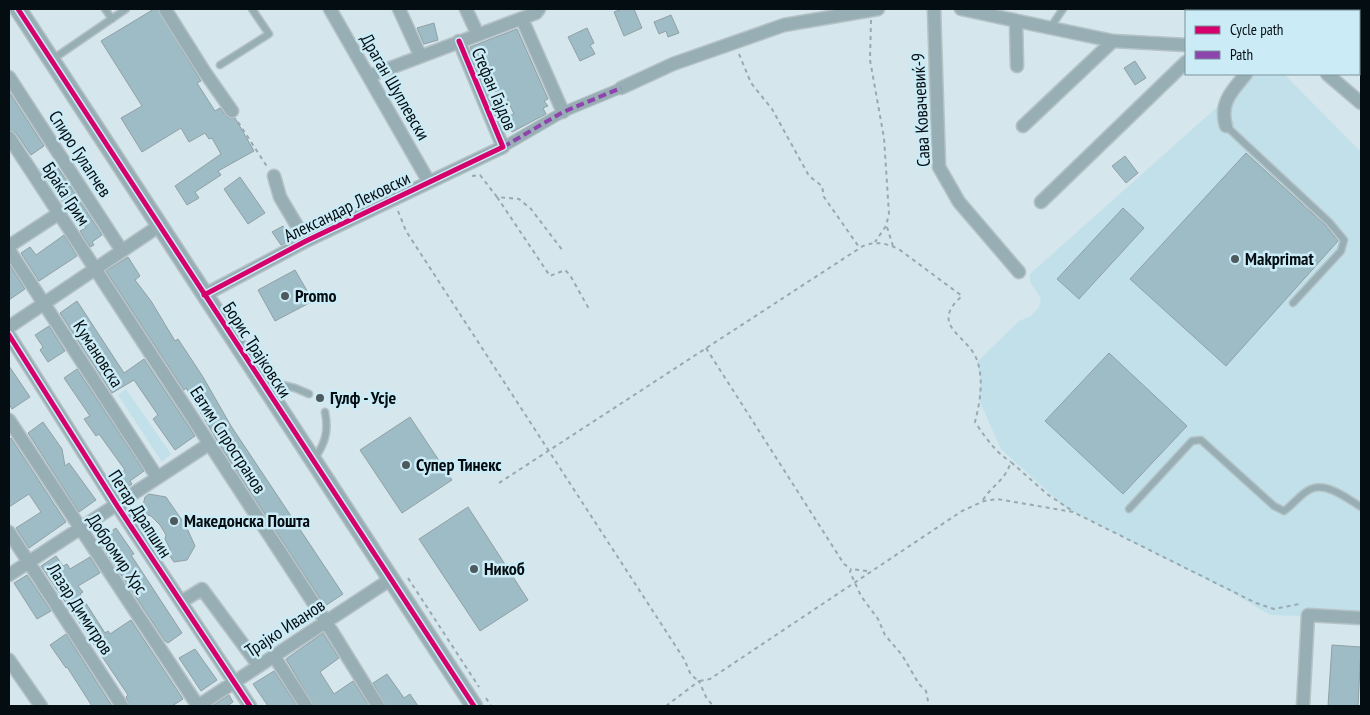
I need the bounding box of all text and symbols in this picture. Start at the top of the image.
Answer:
legend [1185,10,1360,75]
text: Cycle path [1230,20,1283,39]
street label: Драган Шуплевски [356,29,435,144]
street label: Стефан Гајдов [467,44,522,134]
text: Path [1230,45,1253,64]
street label: Сава Ковачевиќ-9 [906,53,935,168]
street label: Спиро Гулапчев [44,106,117,201]
street label: Браќа Грим [37,158,95,230]
street label: Александар Лековски [280,166,414,247]
place label: Makprimat [1245,247,1315,270]
marker: Makprimat [1229,253,1241,265]
place label: Promo [295,284,336,307]
marker: Promo [279,290,291,302]
street label: Борис Трајковски [218,297,297,402]
street label: Кумановска [68,316,129,392]
street label: Евтим Спространов [185,382,272,498]
place label: Гулф - Усје [330,386,396,409]
marker: Гулф - Усје [314,392,326,404]
place label: Супер Тинекс [416,453,502,476]
marker: Супер Тинекс [400,459,412,471]
street label: Петар Драпшин [104,465,177,562]
street label: Добромир Хрс [82,509,153,599]
place label: Македонска Пошта [184,509,310,532]
marker: Македонска Пошта [168,515,180,527]
place label: Никоб [484,557,525,580]
street label: Лазар Димитров [42,558,119,659]
marker: Никоб [468,563,480,575]
street label: Трајко Иванов [240,593,329,662]

